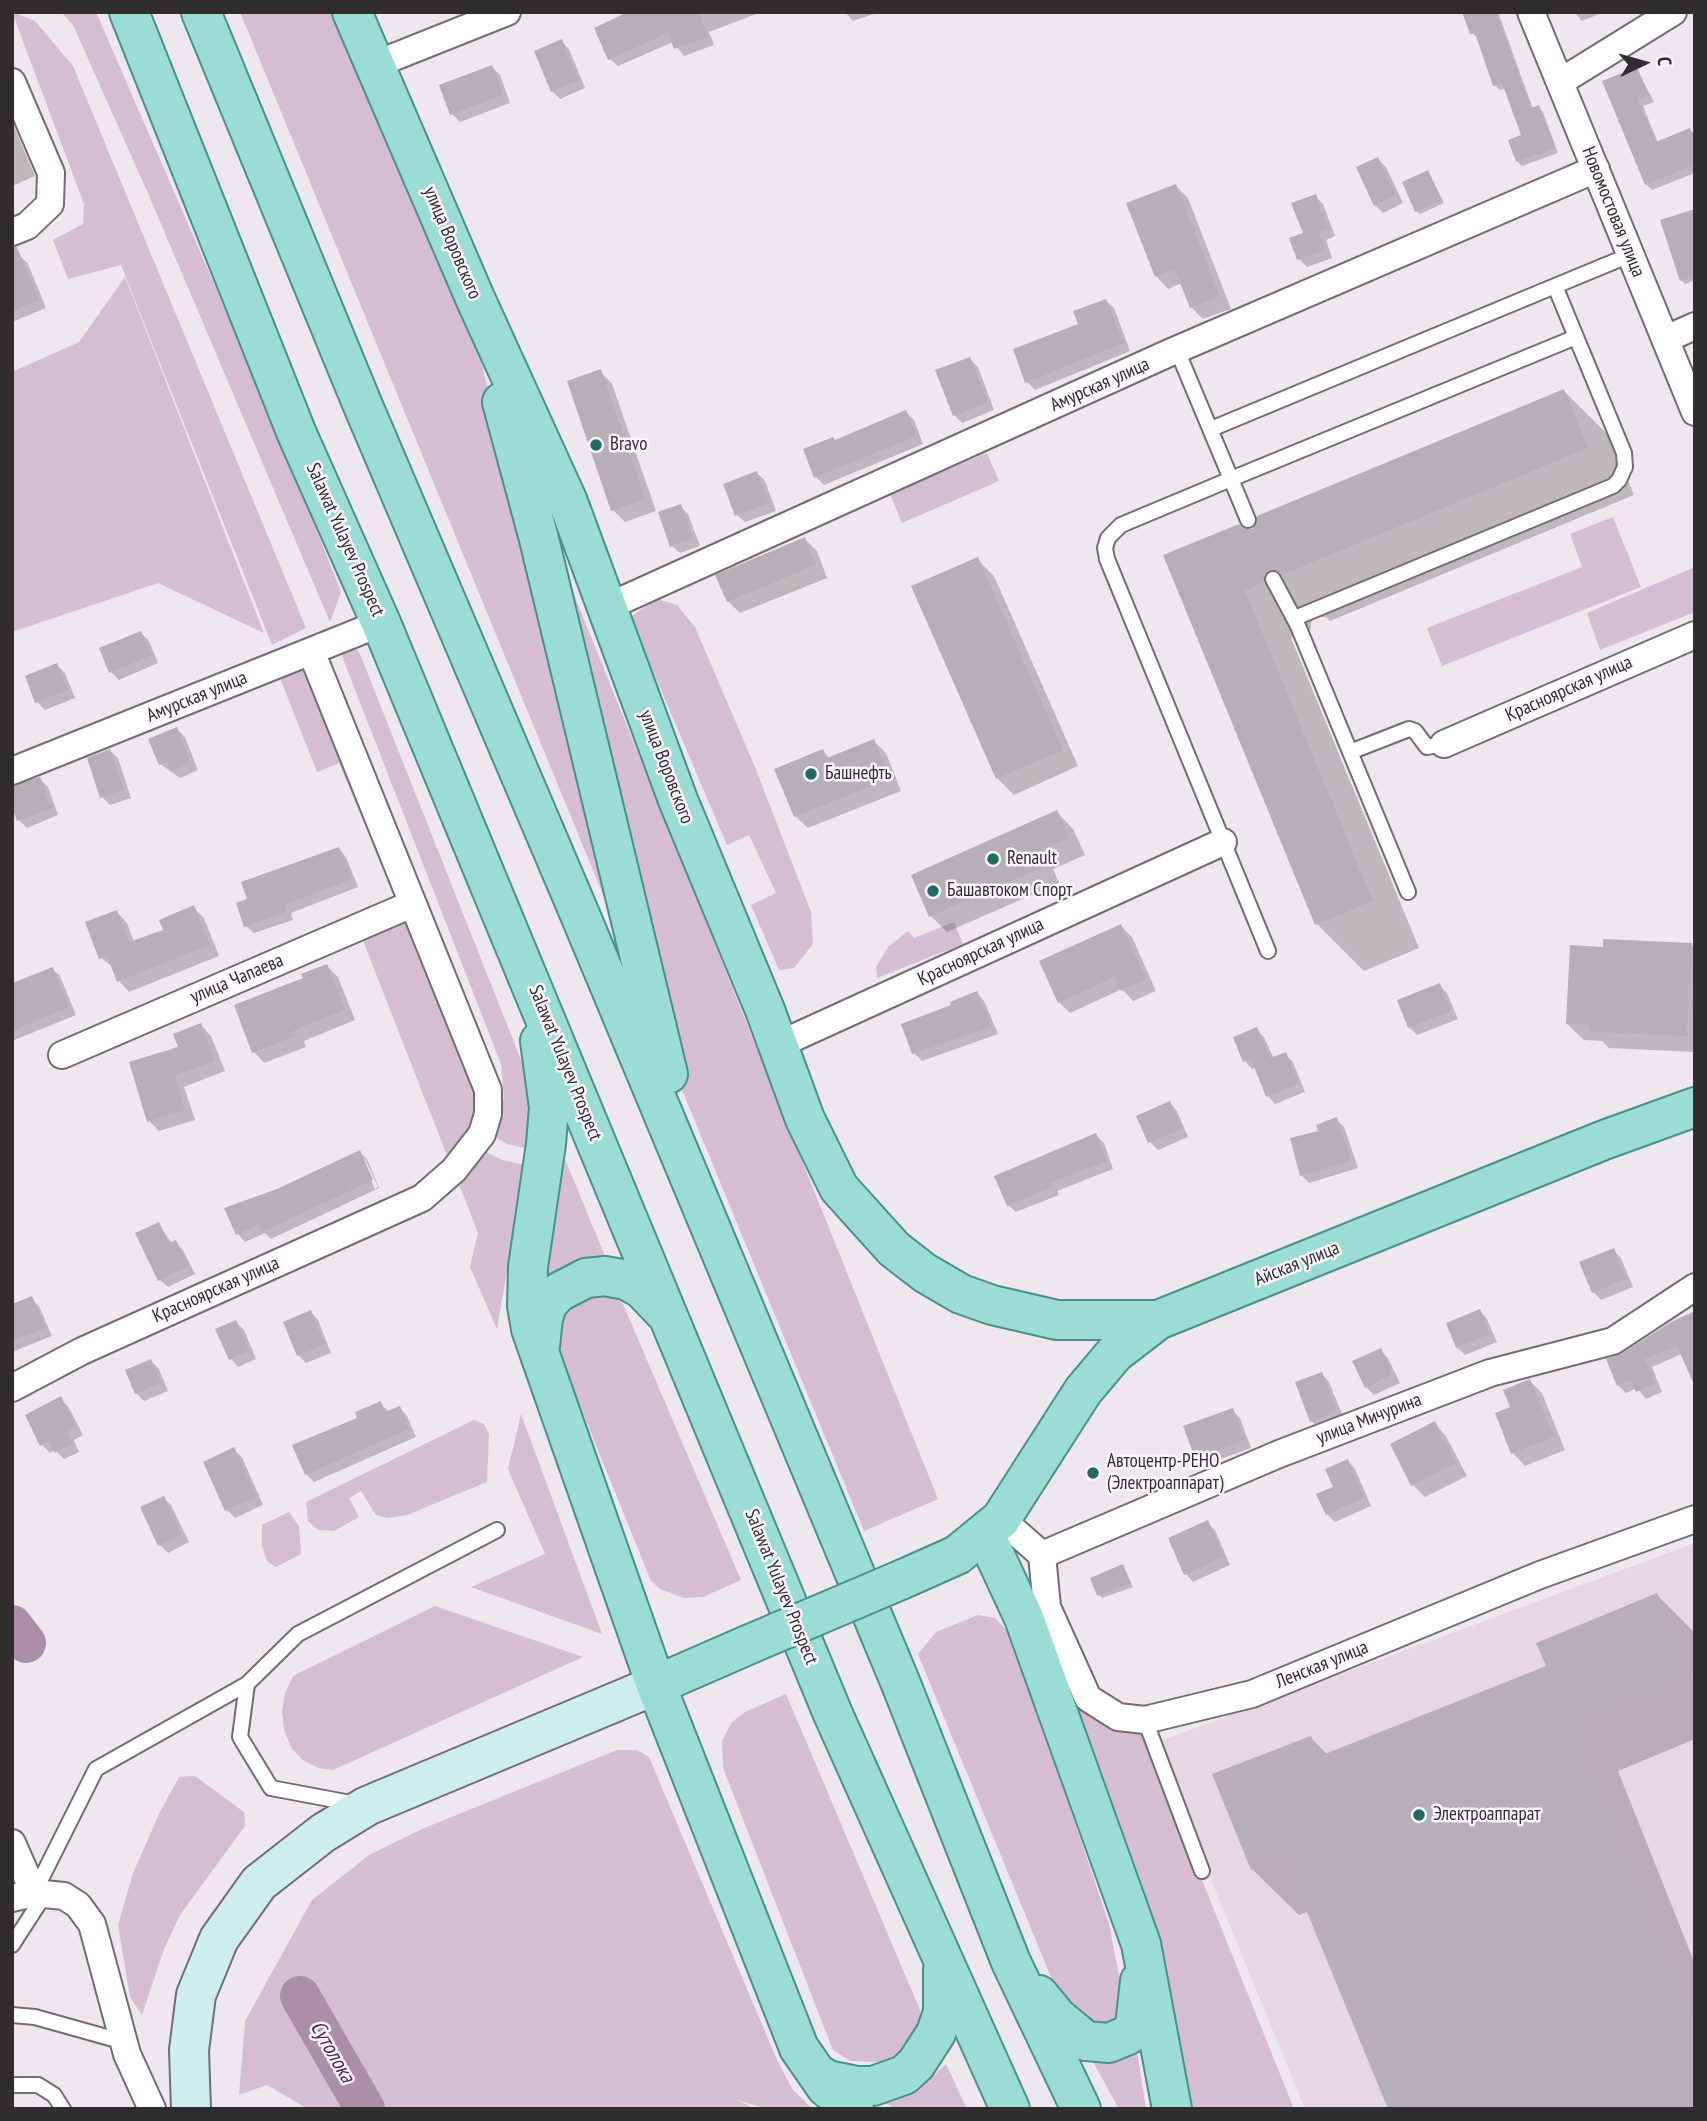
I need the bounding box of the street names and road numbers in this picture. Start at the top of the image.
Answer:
street label: Новомостовая улица [1576,143,1650,281]
street label: улица Воровского [418,183,486,303]
street label: Амурская улица [1047,353,1153,417]
street label: Salawat Yulayev Prospect [301,460,389,620]
street label: Красноярская улица [1502,651,1636,727]
street label: Амурская улица [143,667,251,727]
street label: улица Воровского [634,707,698,827]
street label: Красноярская улица [914,913,1048,991]
street label: улица Чапаева [187,949,287,1009]
street label: Salawat Yulayev Prospect [523,982,607,1144]
street label: Айская улица [1251,1237,1343,1291]
street label: Красноярская улица [149,1252,283,1328]
street label: улица Мичурина [1313,1389,1425,1449]
street label: Salawat Yulayev Prospect [739,1506,823,1668]
street label: Ленская улица [1272,1636,1372,1694]

